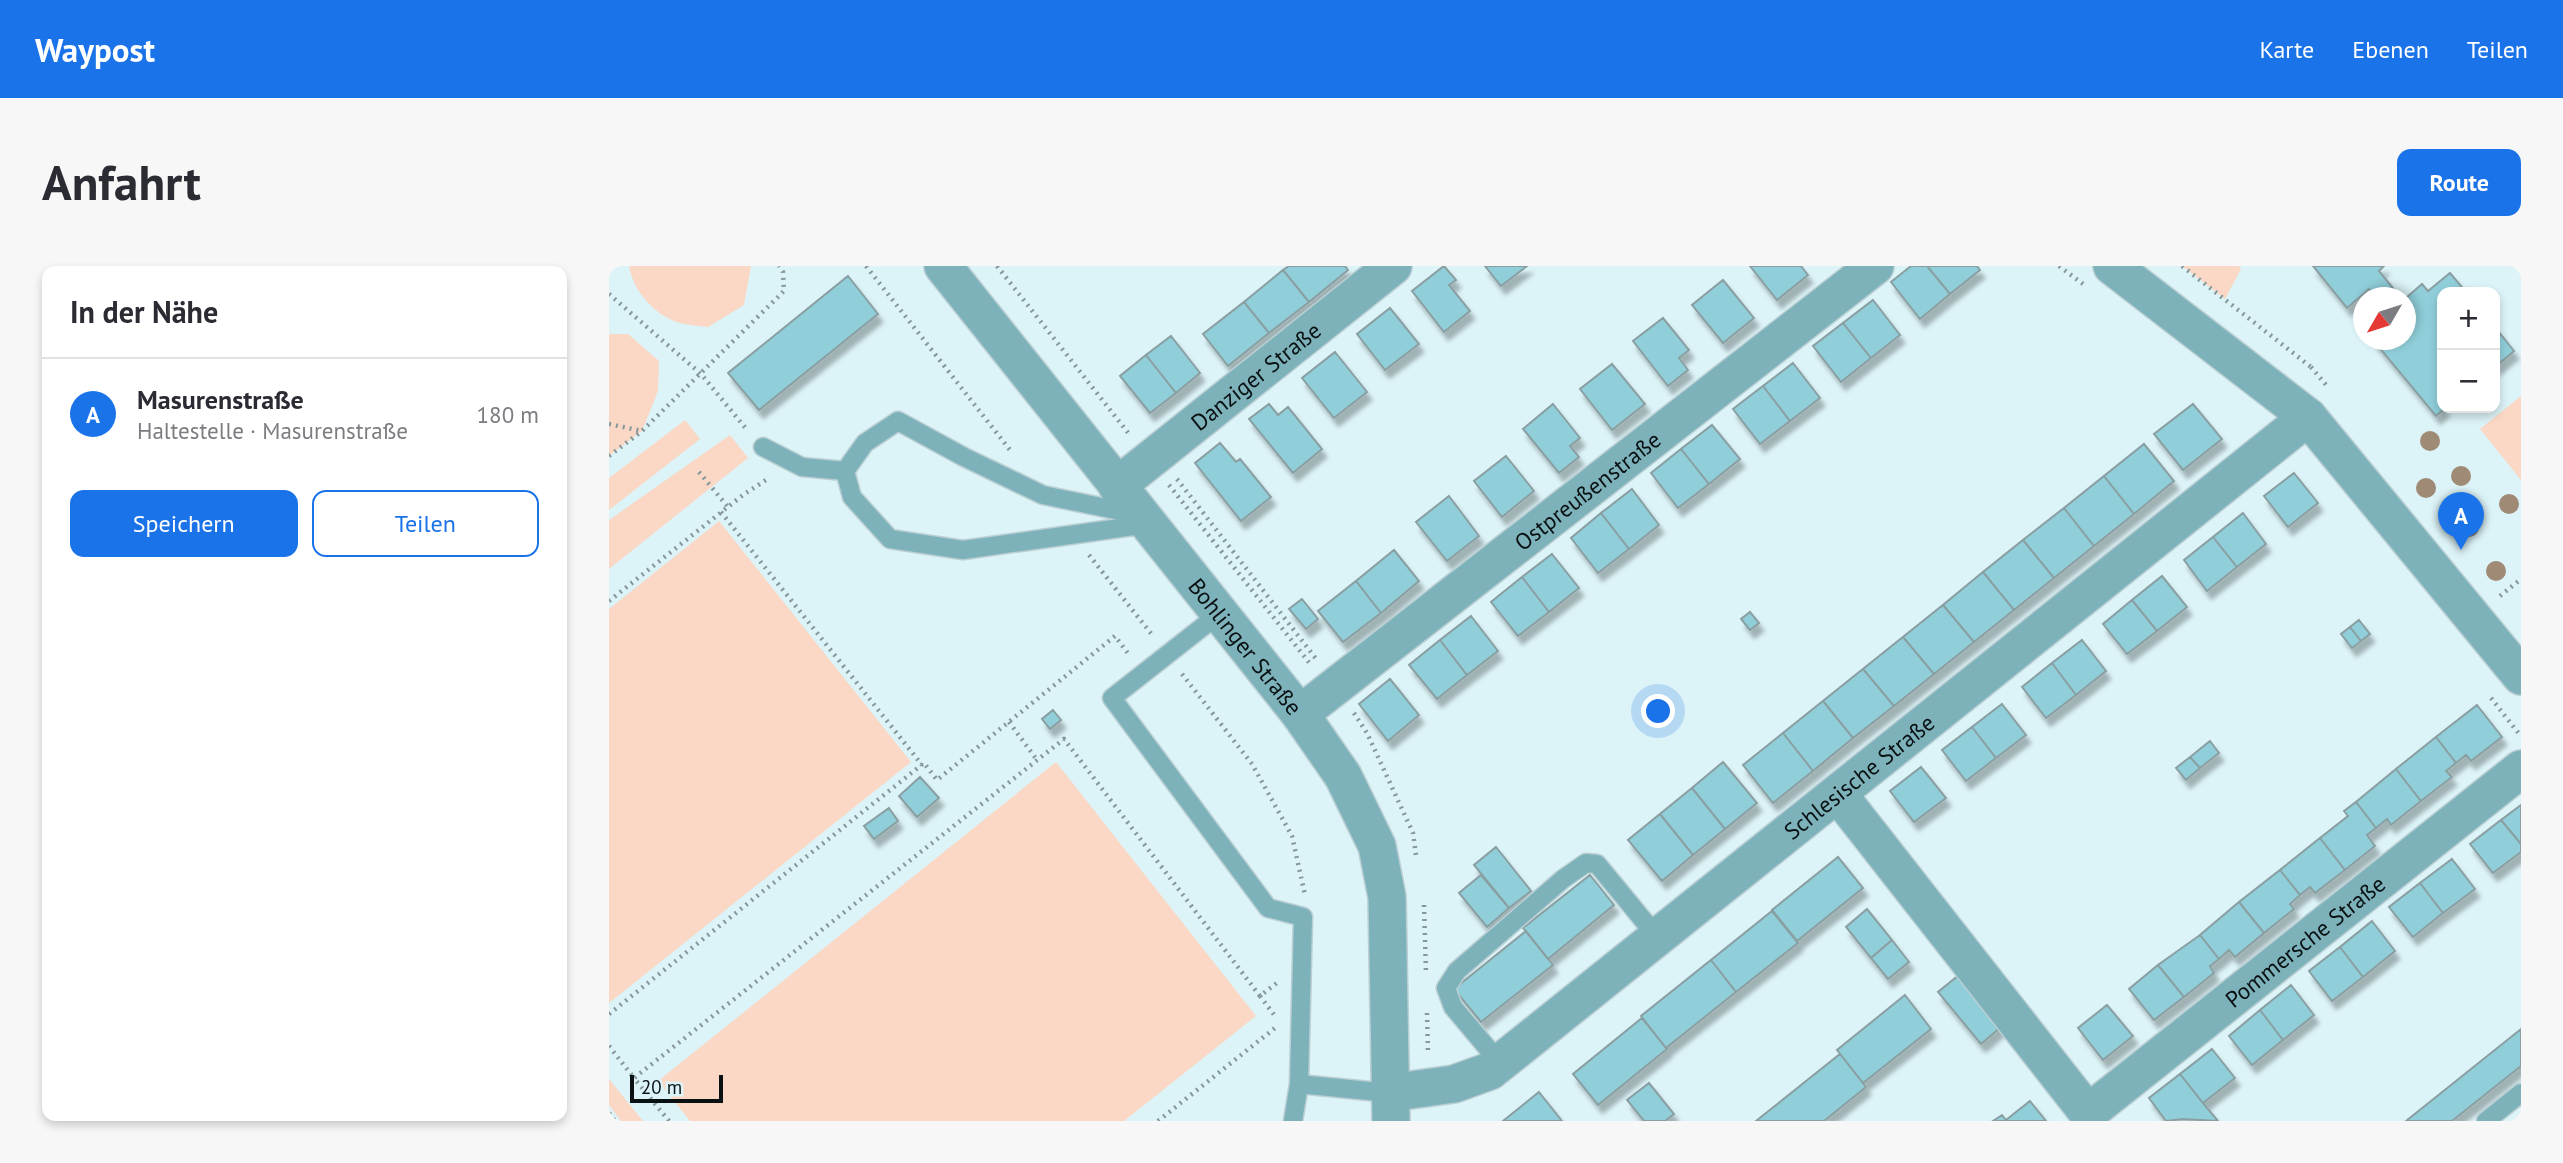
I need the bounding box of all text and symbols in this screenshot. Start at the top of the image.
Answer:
text: Waypost [35,28,155,71]
text: Karte [2260,34,2314,65]
text: Ebenen [2352,34,2429,65]
text: Teilen [2467,34,2528,65]
button: Route [2397,149,2521,216]
text: Anfahrt [42,150,201,214]
north arrow [2353,287,2416,350]
map controls [2437,287,2500,413]
button: + [2437,287,2500,350]
text: In der Nähe [70,292,218,331]
street label: Danziger Straße [1185,315,1326,436]
button: − [2437,350,2500,413]
text: Masurenstraße [137,383,304,416]
text: A [86,400,100,429]
text: 180 m [477,400,539,429]
text: Haltestelle · Masurenstraße [137,416,408,445]
street label: Ostpreußenstraße [1508,424,1666,556]
button: Speichern [70,490,298,557]
button: Teilen [312,490,539,557]
pin: A [2438,492,2484,550]
street label: Bohlinger Straße [1183,572,1309,720]
your location [1641,694,1675,728]
street label: Schlesische Straße [1778,707,1940,845]
street label: Pommersche Straße [2219,868,2391,1013]
scale bar [630,1072,723,1104]
text: 20 m [641,1075,682,1099]

